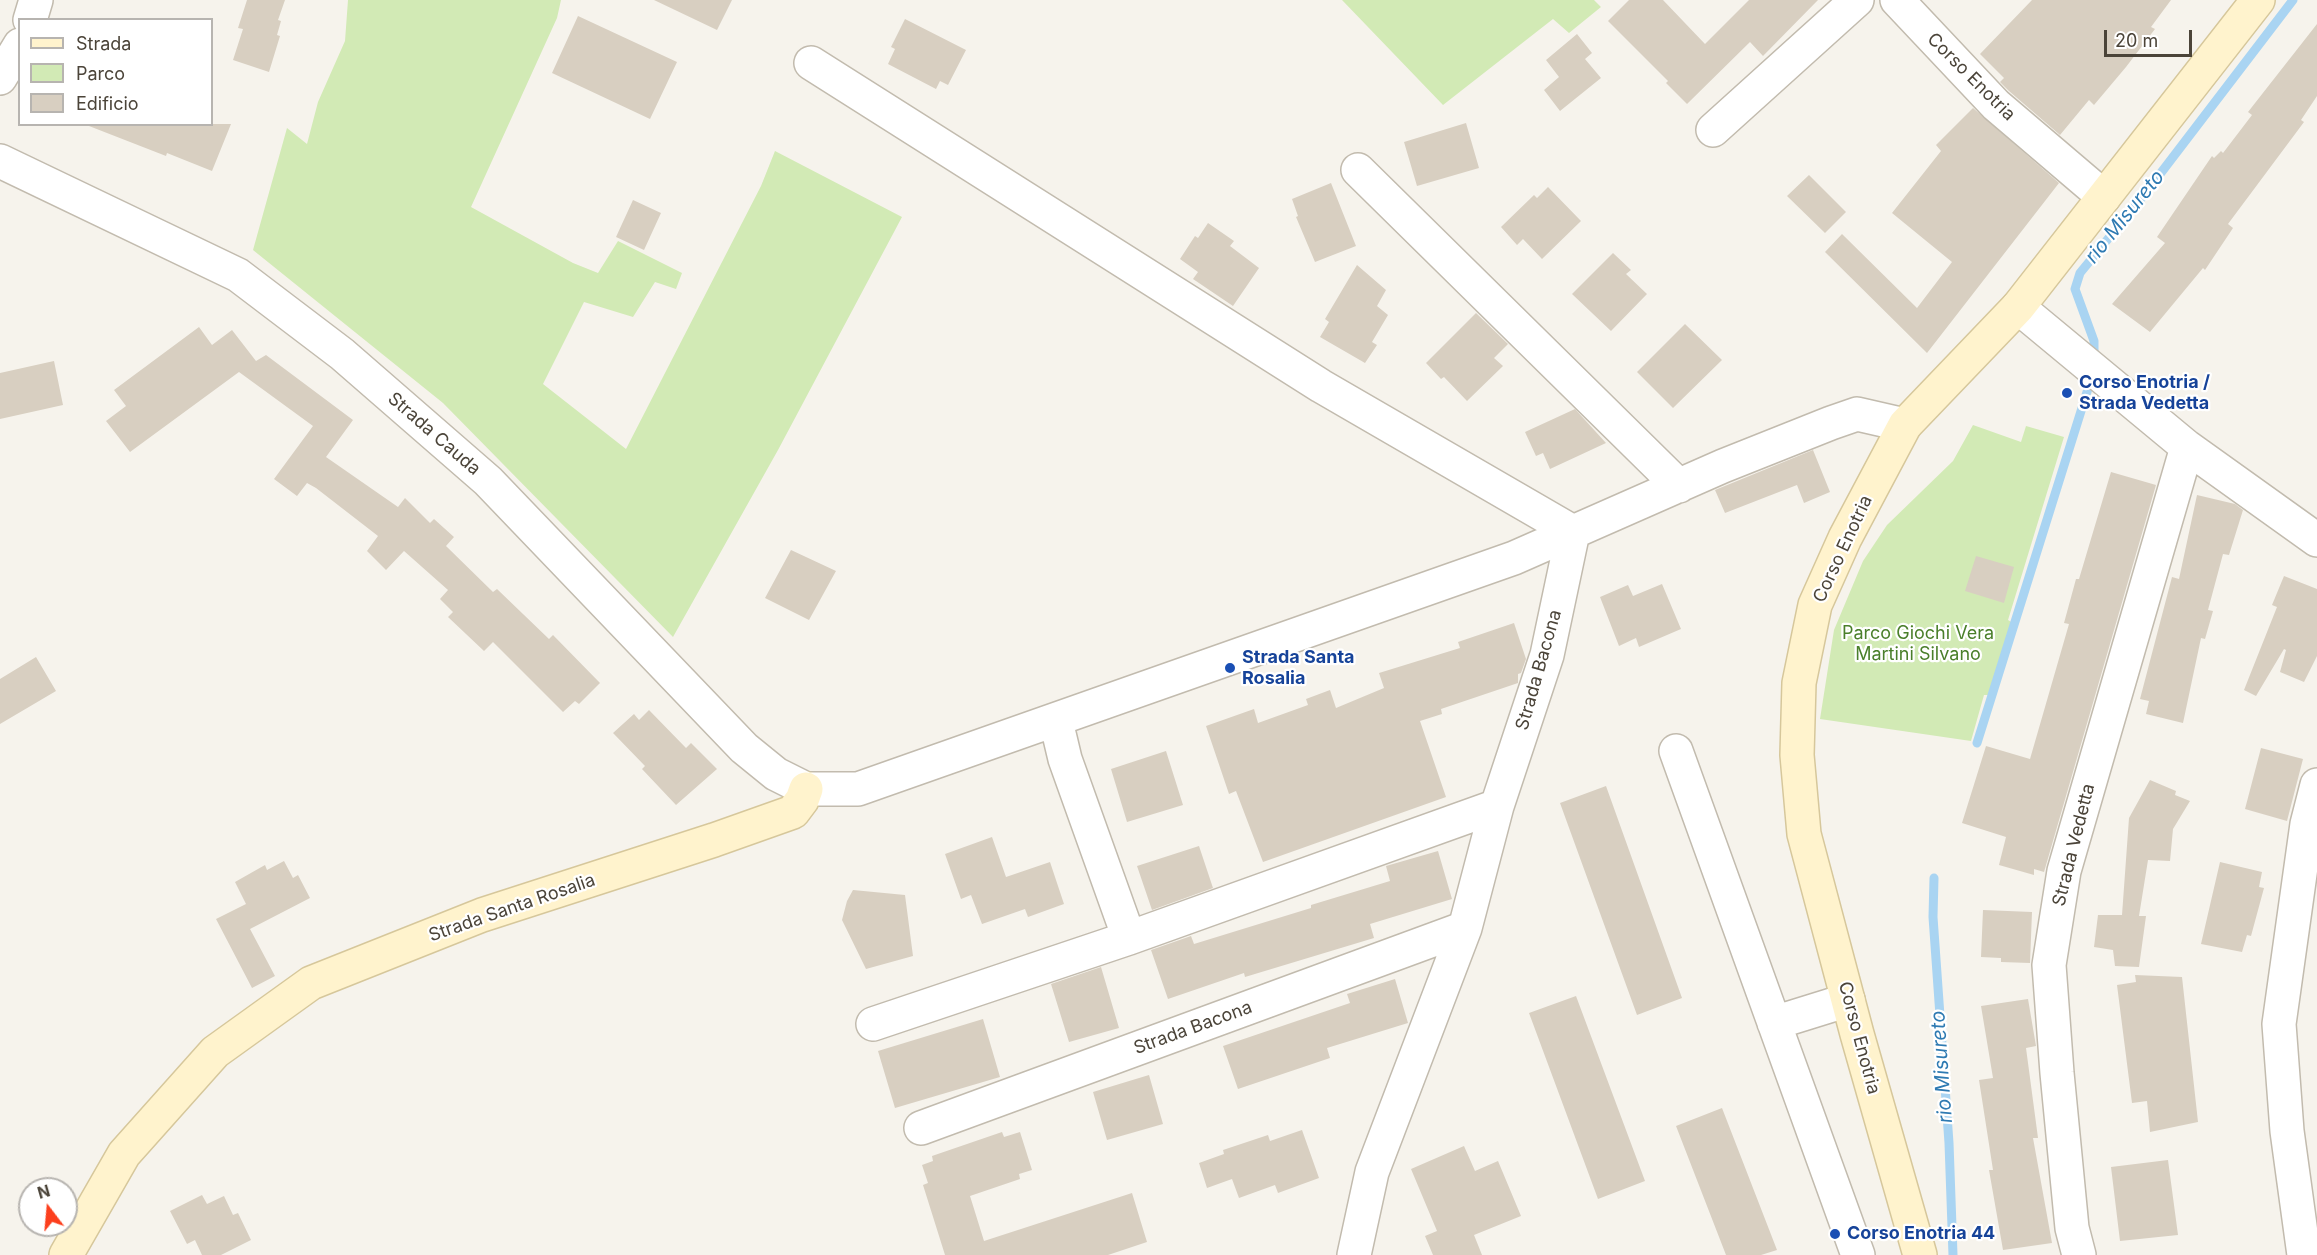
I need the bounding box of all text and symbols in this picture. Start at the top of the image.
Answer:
legend [18,18,213,126]
scale bar [2107,18,2196,56]
street label: Corso Enotria [1922,28,2020,126]
text: 20 m [2115,30,2158,51]
text: Strada [76,33,131,54]
text: Parco [76,63,125,84]
text: Edificio [76,93,139,114]
water label: rio Misureto [2080,166,2170,268]
place label: Corso Enotria / Strada Vedetta [2079,372,2210,415]
marker: Corso Enotria / Strada Vedetta [2060,386,2074,400]
street label: Strada Cauda [383,388,485,480]
street label: Corso Enotria [1809,492,1877,606]
street label: Strada Bacona [1511,607,1567,733]
park label: Parco Giochi Vera Martini Silvano [1842,623,1994,666]
place label: Strada Santa Rosalia [1242,647,1355,690]
marker: Strada Santa Rosalia [1223,661,1237,675]
street label: Strada Vedetta [2048,781,2100,909]
street label: Strada Santa Rosalia [426,869,598,947]
street label: Corso Enotria [1834,979,1884,1097]
street label: Strada Bacona [1131,997,1255,1059]
water label: rio Misureto [1926,1010,1958,1124]
north arrow [18,1177,78,1237]
text: N [35,1180,52,1203]
place label: Corso Enotria 44 [1847,1223,1995,1245]
marker: Corso Enotria 44 [1828,1227,1842,1241]

